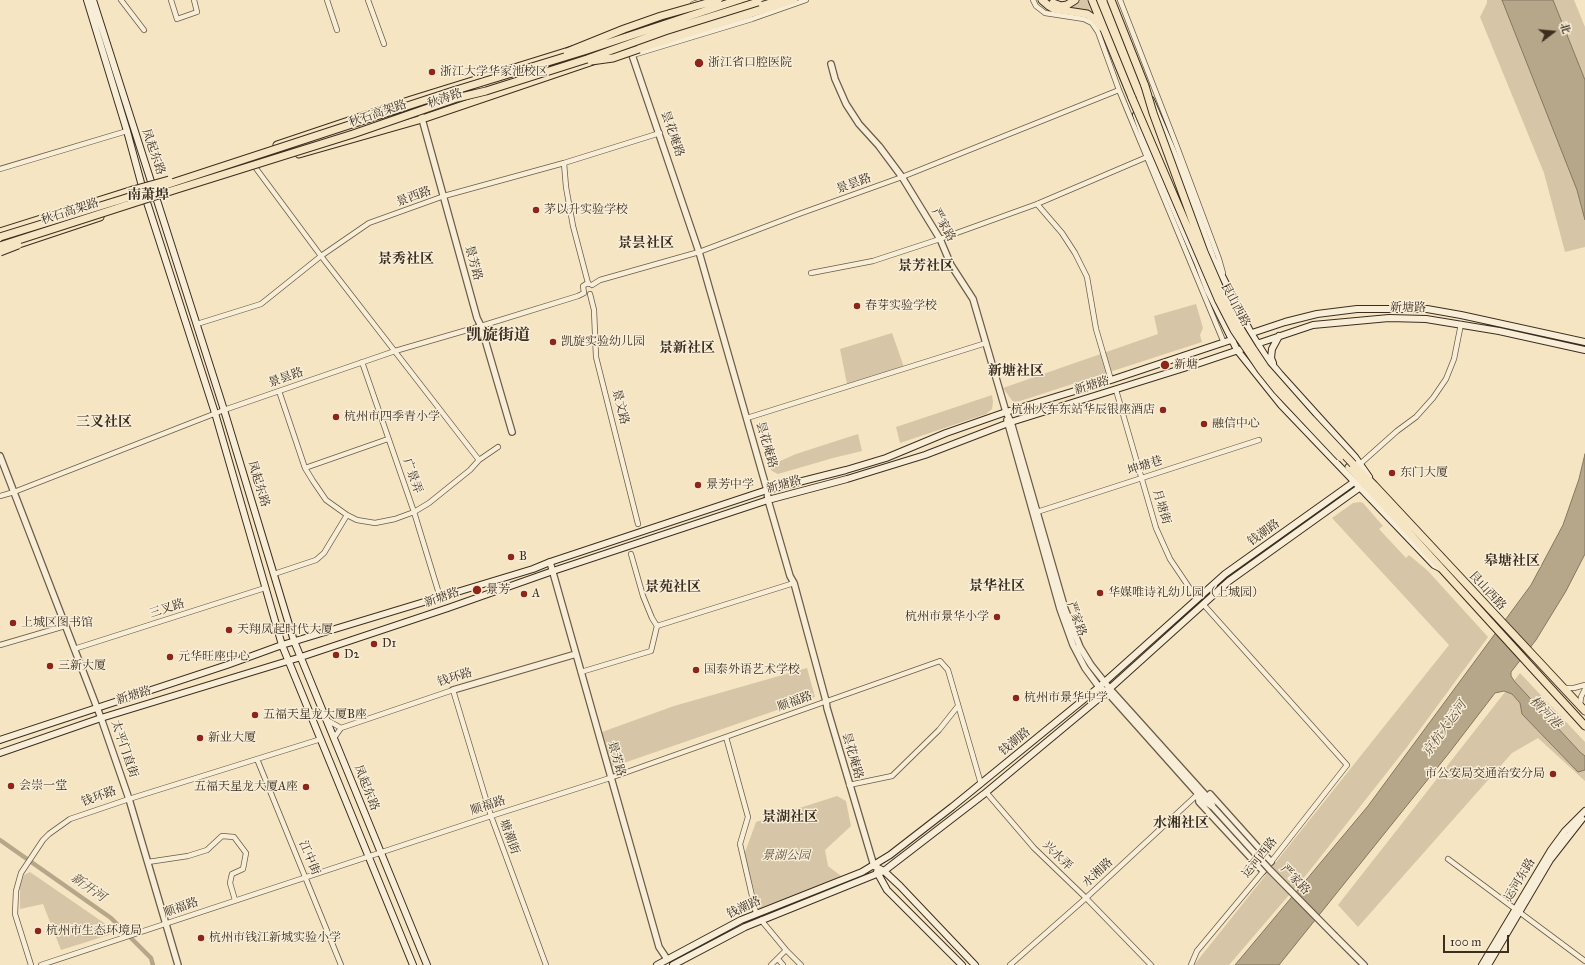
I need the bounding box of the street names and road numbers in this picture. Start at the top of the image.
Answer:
street label: 秋涛路 [426,86,464,112]
street label: 秋石高架路 [347,97,409,131]
street label: 昙花庵路 [657,109,687,159]
street label: 凤起东路 [138,127,168,177]
street label: 景昙路 [835,171,873,197]
street label: 景西路 [395,184,433,210]
street label: 秋石高架路 [39,196,101,228]
street label: 严家路 [928,206,958,244]
street label: 景芳路 [461,244,485,282]
street label: 艮山西路 [1217,280,1253,330]
street label: 新塘路 [1390,300,1426,316]
street label: 景昙路 [267,365,305,391]
street label: 新塘路 [1073,374,1111,398]
street label: 景文路 [609,388,631,426]
street label: 昙花庵路 [752,420,780,470]
street label: 坤塘巷 [1126,454,1164,478]
street label: 广景弄 [399,457,425,495]
street label: 凤起东路 [244,459,272,509]
street label: 新塘路 [765,473,803,497]
street label: 月塘街 [1149,488,1173,526]
street label: 钱潮路 [1245,517,1283,549]
street label: 艮山西路 [1465,569,1509,613]
street label: 新塘路 [423,585,461,611]
street label: 三叉路 [148,597,186,621]
street label: 严家路 [1063,600,1089,638]
street label: 钱环路 [436,666,474,690]
street label: 新塘路 [115,684,153,708]
street label: 顺福路 [776,689,814,715]
street label: 太平门直街 [107,718,141,780]
street label: 钱潮路 [996,725,1034,759]
street label: 昙花庵路 [838,731,866,781]
street label: 景芳路 [604,740,628,778]
street label: 凤起东路 [350,763,382,813]
street label: 钱环路 [80,784,118,810]
street label: 顺福路 [469,794,507,818]
street label: 塘潮街 [496,818,522,856]
street label: 运河西路 [1239,835,1281,881]
street label: 兴水弄 [1039,838,1075,874]
street label: 江中街 [295,839,323,877]
street label: 水湘路 [1080,855,1116,891]
street label: 运河东路 [1501,856,1539,904]
street label: 严家路 [1277,862,1313,898]
street label: 钱潮路 [725,894,763,922]
street label: 顺福路 [162,895,200,921]

